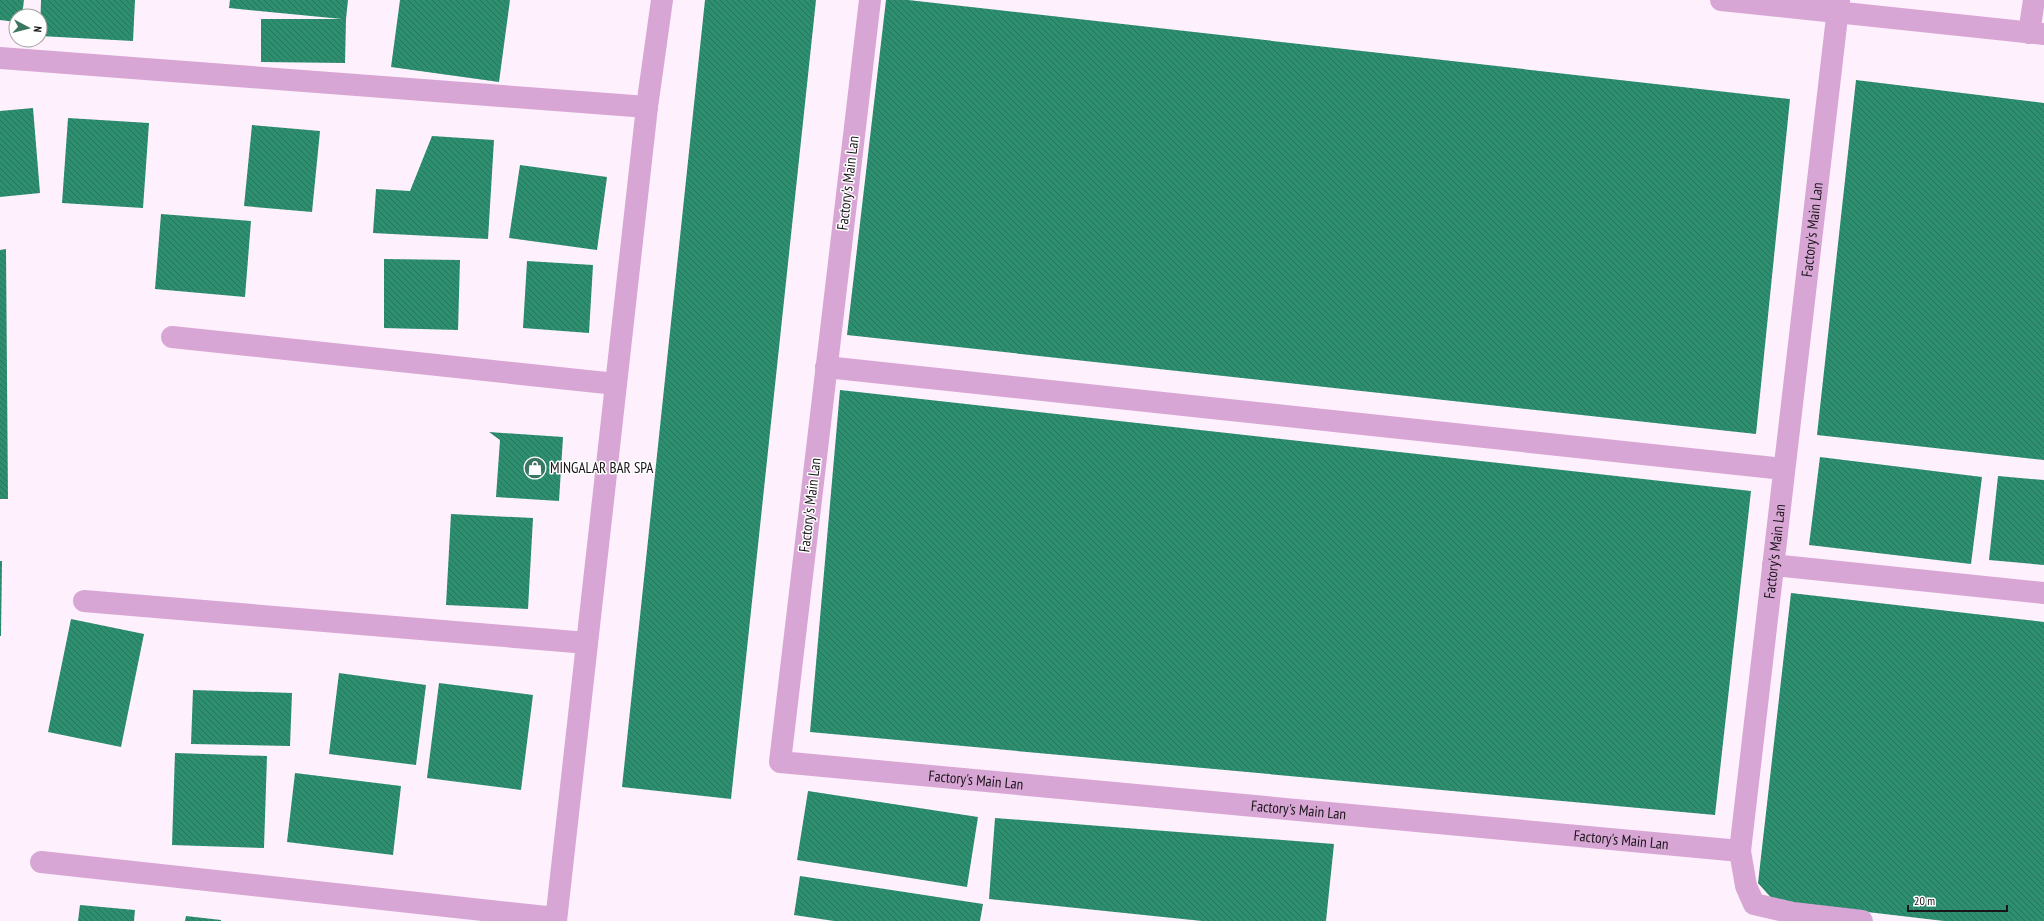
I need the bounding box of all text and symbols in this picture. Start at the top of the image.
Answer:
north arrow [8,8,48,48]
text: N [31,25,45,33]
street label: Factory's Main Lan [832,135,863,231]
street label: Factory's Main Lan [1797,181,1827,278]
shop icon: MINGALAR BAR SPA [522,455,548,481]
street label: Factory's Main Lan [794,457,825,553]
place label: MINGALAR BAR SPA [550,458,654,477]
street label: Factory's Main Lan [1759,503,1789,600]
street label: Factory's Main Lan [928,766,1024,794]
street label: Factory's Main Lan [1250,796,1347,823]
street label: Factory's Main Lan [1573,826,1669,853]
scale bar [1908,887,2007,913]
text: 20 m [1914,893,1935,908]

